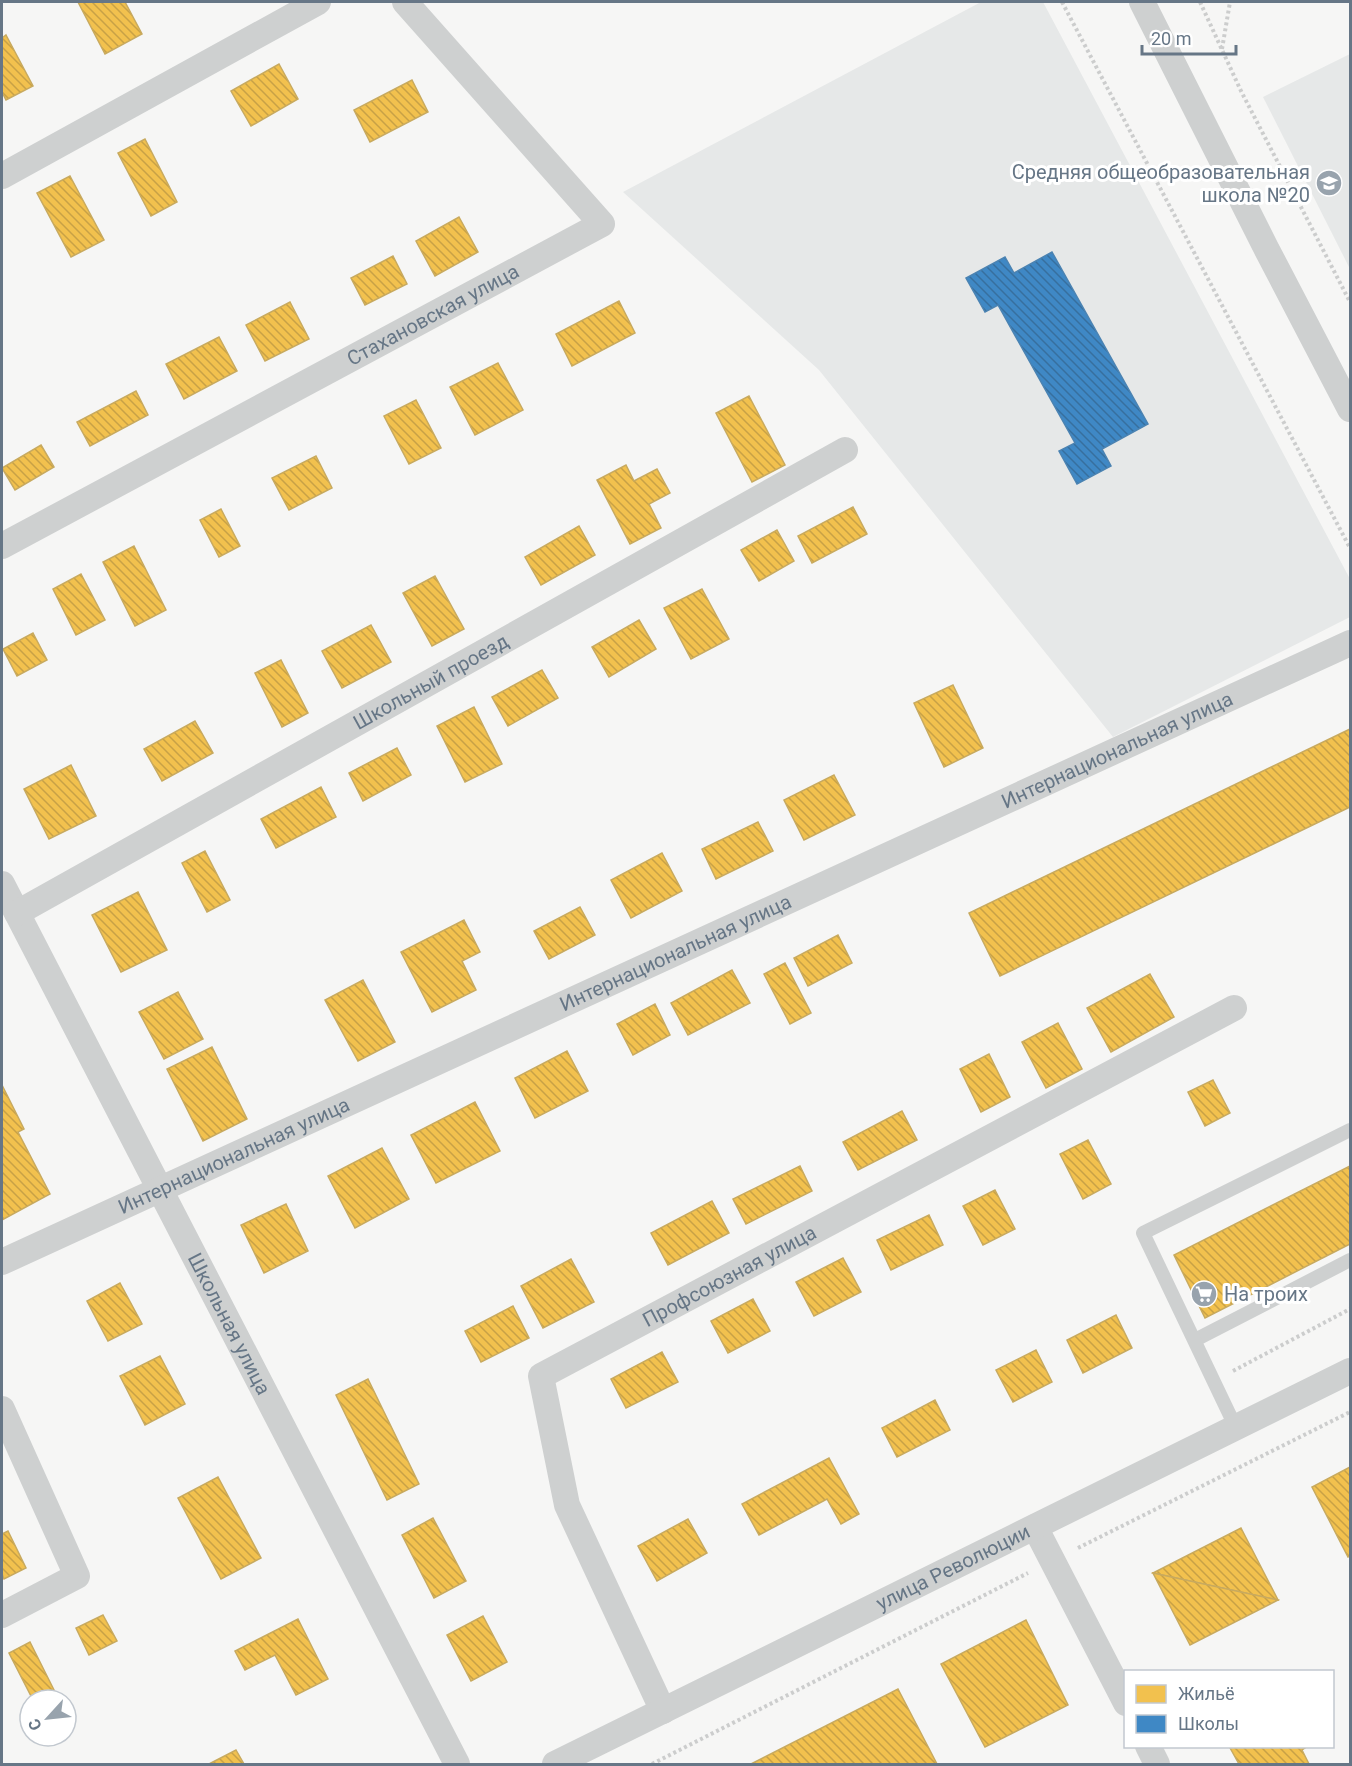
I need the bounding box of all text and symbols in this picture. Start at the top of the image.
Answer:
scale bar [1142,18,1236,56]
text: 20 m [1151,28,1191,49]
place label: Средняя общеобразовательная школа №20 [1012,160,1310,207]
school or university icon: Средняя общеобразовательная школа №20 [1314,168,1344,198]
street label: Стахановская улица [343,259,523,371]
street label: Школьный проезд [349,629,512,735]
street label: Интернациональная улица [998,686,1237,813]
street label: Интернациональная улица [556,889,795,1016]
street label: Интернациональная улица [114,1092,353,1219]
street label: Профсоюзная улица [638,1220,820,1332]
street label: Школьная улица [183,1249,276,1399]
supermarket icon: На троих [1189,1279,1219,1309]
place label: На троих [1224,1282,1308,1306]
street label: улица Революции [872,1519,1034,1615]
legend [1124,1670,1334,1748]
text: Жильё [1178,1683,1234,1704]
north arrow [18,1688,78,1748]
text: Школы [1178,1713,1239,1734]
text: С [24,1716,46,1734]

